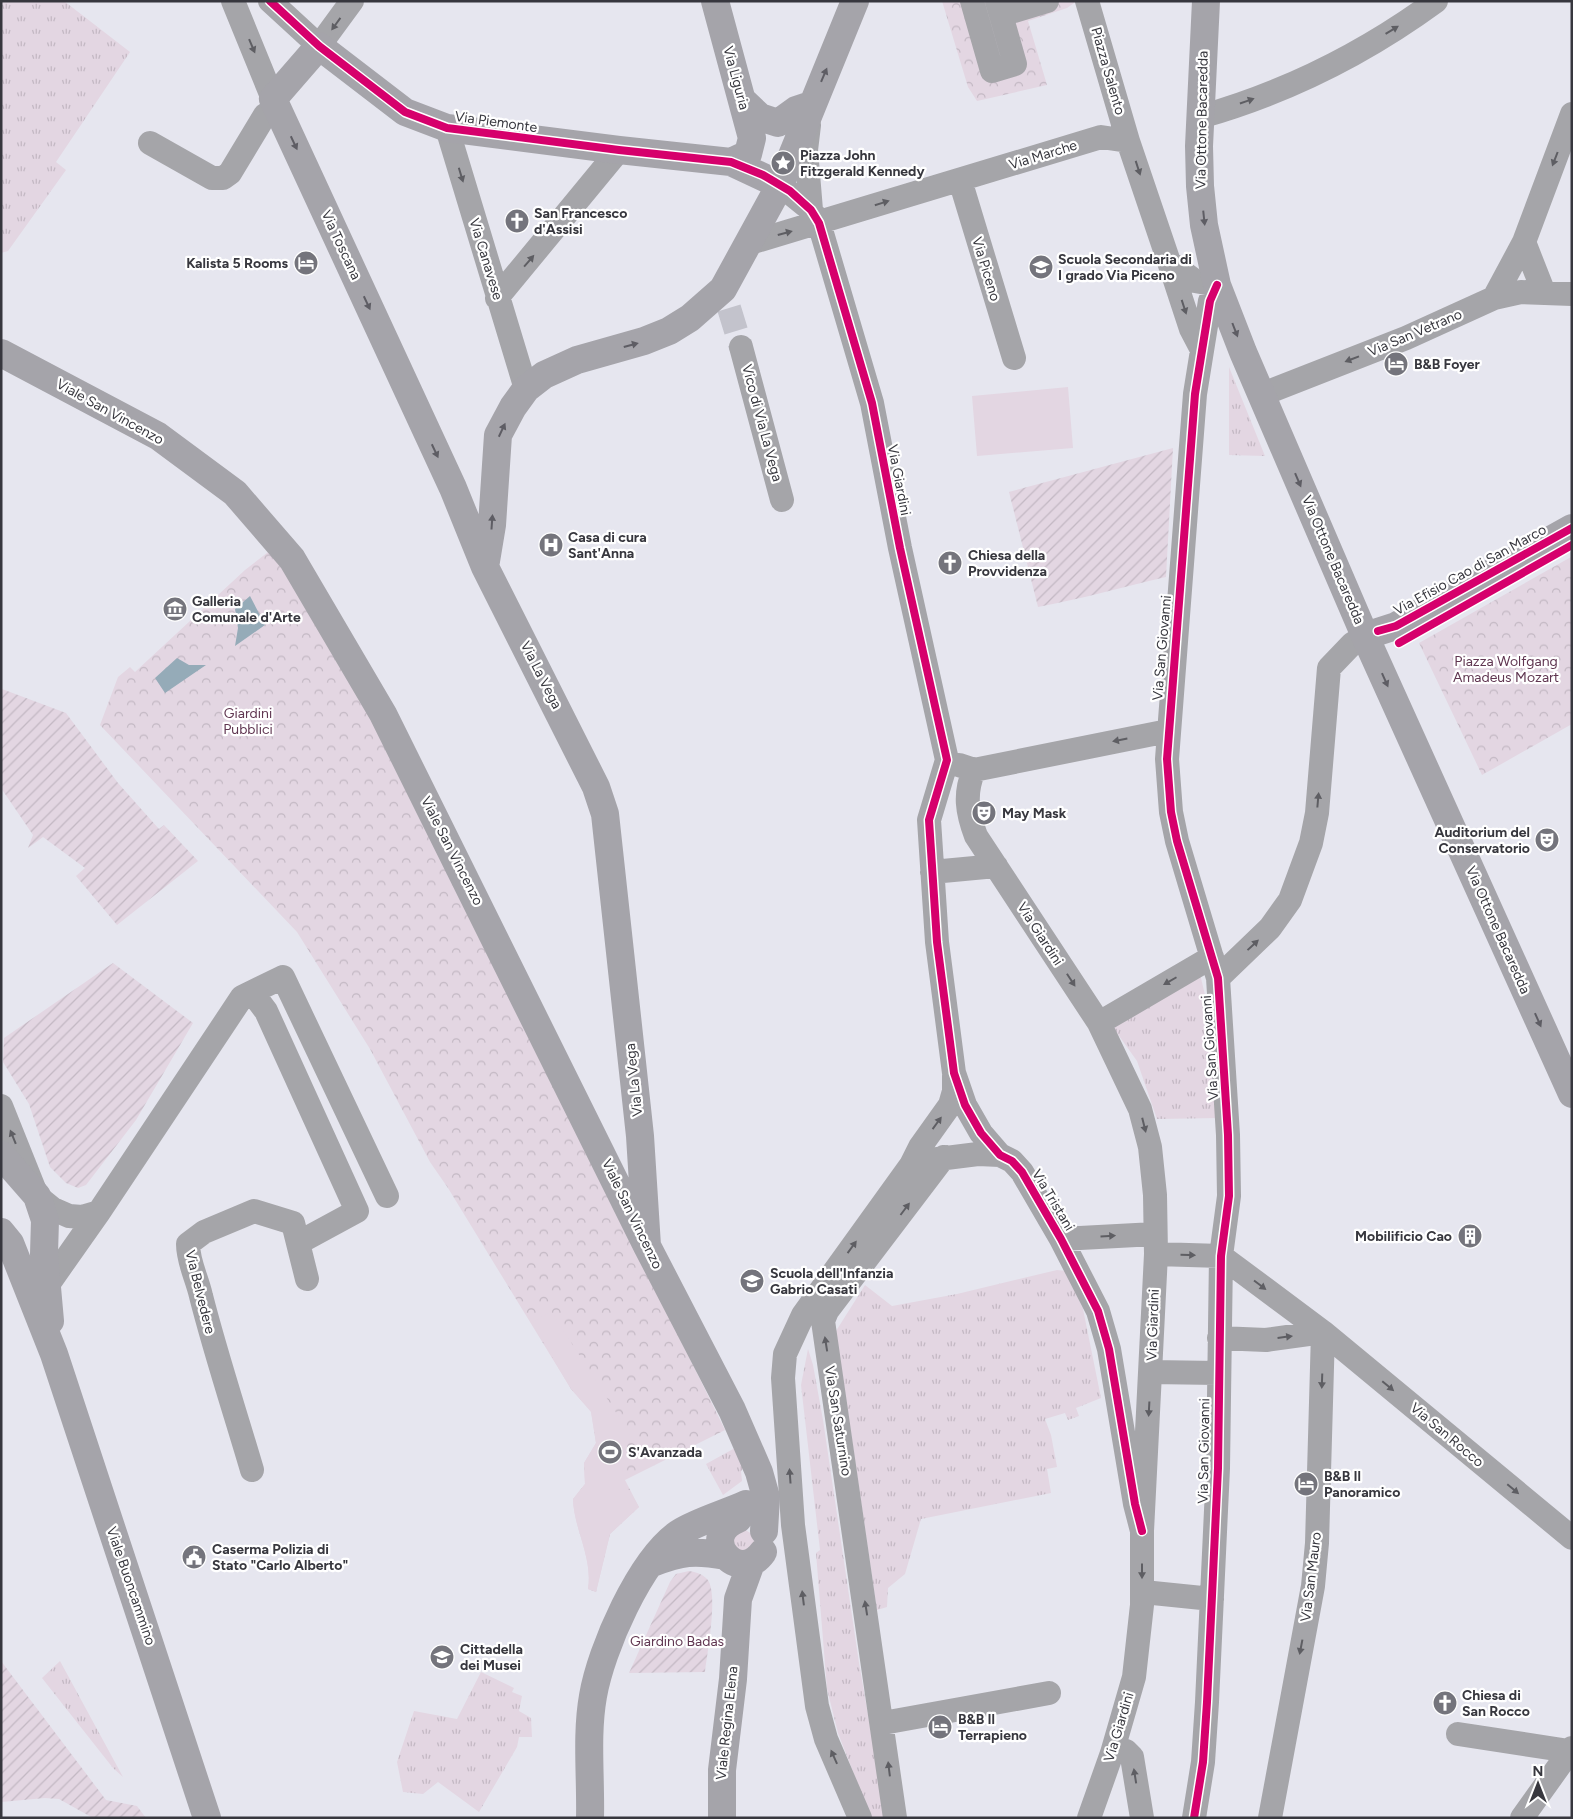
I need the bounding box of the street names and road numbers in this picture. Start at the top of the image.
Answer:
street label: Piazza Salento [1087,25,1129,117]
street label: Via Liguria [719,44,753,112]
street label: Via Ottone Bacaredda [1192,51,1212,189]
street label: Via Piemonte [454,108,539,136]
street label: Via Marche [1007,136,1079,173]
street label: Via Toscana [318,208,364,282]
street label: Via Canavese [466,216,507,302]
street label: Via Piceno [968,235,1004,303]
street label: Via San Vetrano [1365,306,1465,360]
street label: Vico di Via La Vega [738,363,786,483]
street label: Viale San Vincenzo [53,375,167,449]
street label: Via Giardini [884,443,914,517]
street label: Via Ottone Bacaredda [1298,493,1368,627]
street label: Via Efisio Cao di San Marco [1391,521,1549,619]
street label: Via San Giovanni [1149,595,1175,701]
street label: Via La Vega [517,638,565,712]
street label: Viale San Vincenzo [417,794,487,908]
street label: Via Ottone Bacaredda [1462,863,1534,997]
street label: Via Giardini [1013,899,1067,969]
street label: Via San Giovanni [1198,995,1222,1101]
street label: Via La Vega [622,1043,646,1117]
street label: Viale San Vincenzo [598,1156,666,1272]
street label: Via Tristani [1028,1166,1078,1234]
street label: Via Belvedere [181,1248,219,1336]
street label: Via Giardini [1143,1289,1163,1361]
street label: Via San Saturnino [821,1365,855,1477]
street label: Via San Giovanni [1195,1398,1213,1504]
street label: Via San Rocco [1407,1399,1487,1471]
street label: Viale Buoncammino [103,1524,159,1648]
street label: Via San Mauro [1297,1531,1325,1623]
street label: Viale Regina Elena [713,1665,741,1781]
street label: Via Giardini [1100,1690,1138,1764]

